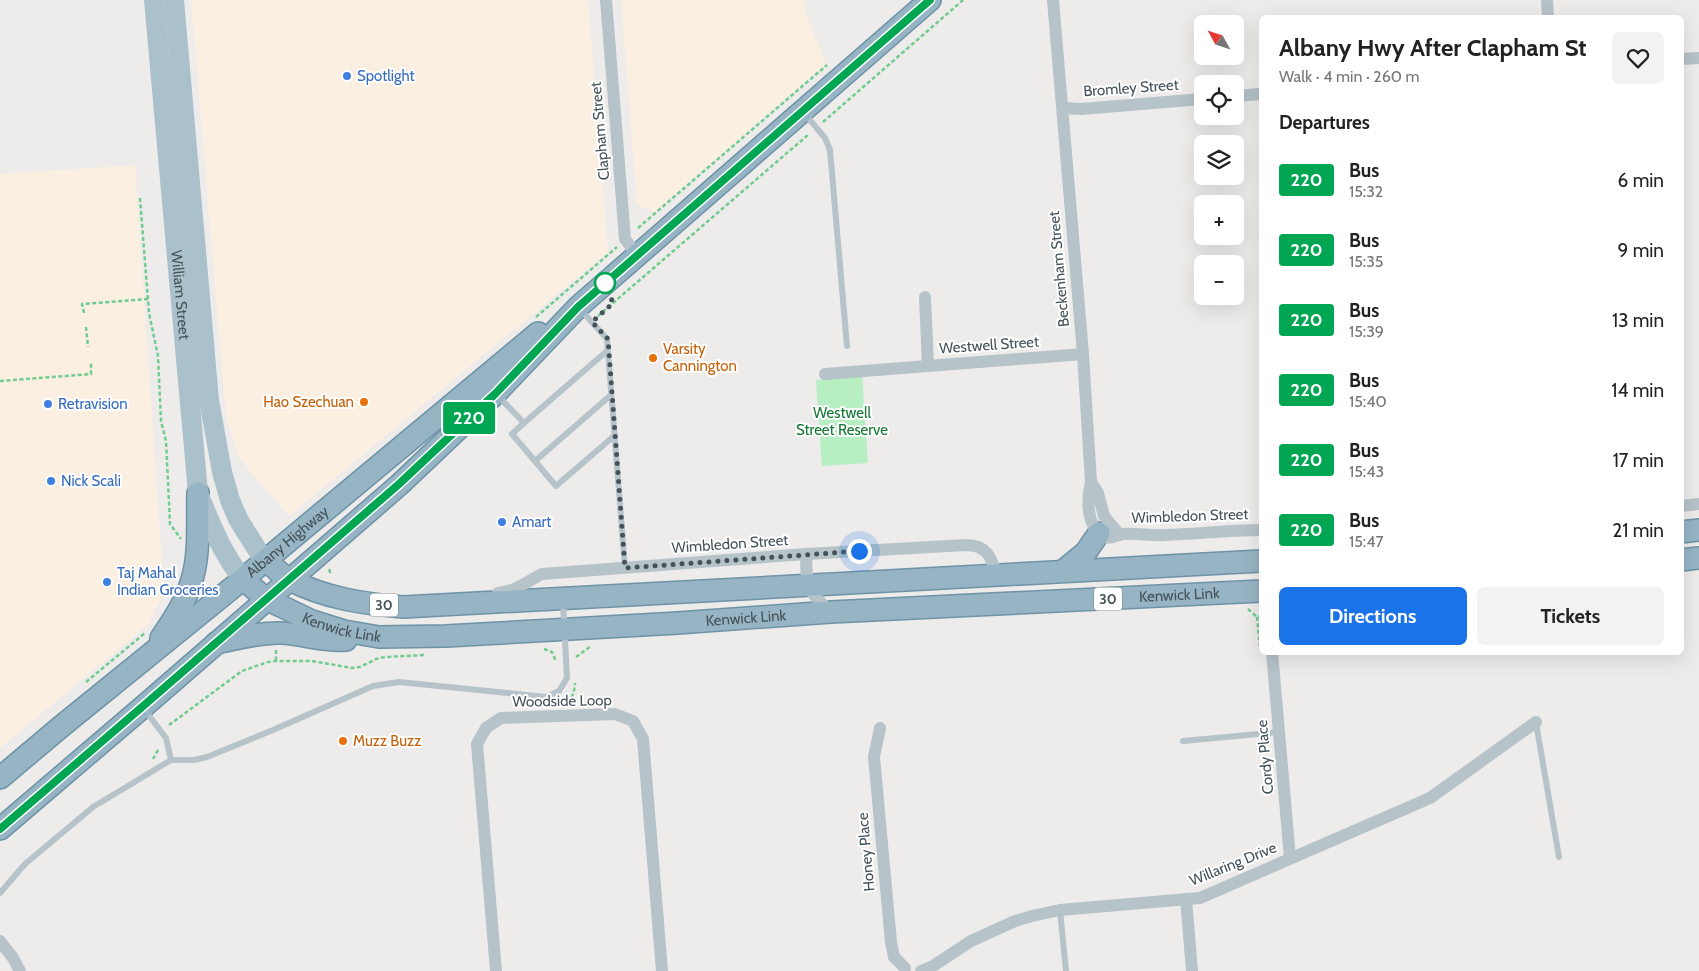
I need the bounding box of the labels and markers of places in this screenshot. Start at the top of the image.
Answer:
place label: Spotlight [357,67,414,85]
marker: Spotlight [341,70,353,82]
unlabelled marker [594,272,616,294]
place label: Varsity Cannington [663,340,737,375]
marker: Varsity Cannington [647,352,659,364]
place label: Hao Szechuan [263,393,354,411]
place label: Retravision [58,395,128,413]
marker: Hao Szechuan [358,396,370,408]
marker: Retravision [42,398,54,410]
place label: Nick Scali [61,472,121,490]
marker: Nick Scali [45,475,57,487]
place label: Amart [512,513,551,531]
marker: Amart [496,516,508,528]
place label: Taj Mahal Indian Groceries [117,564,219,599]
marker: Taj Mahal Indian Groceries [101,576,113,588]
place label: Muzz Buzz [353,732,421,750]
marker: Muzz Buzz [337,735,349,747]

